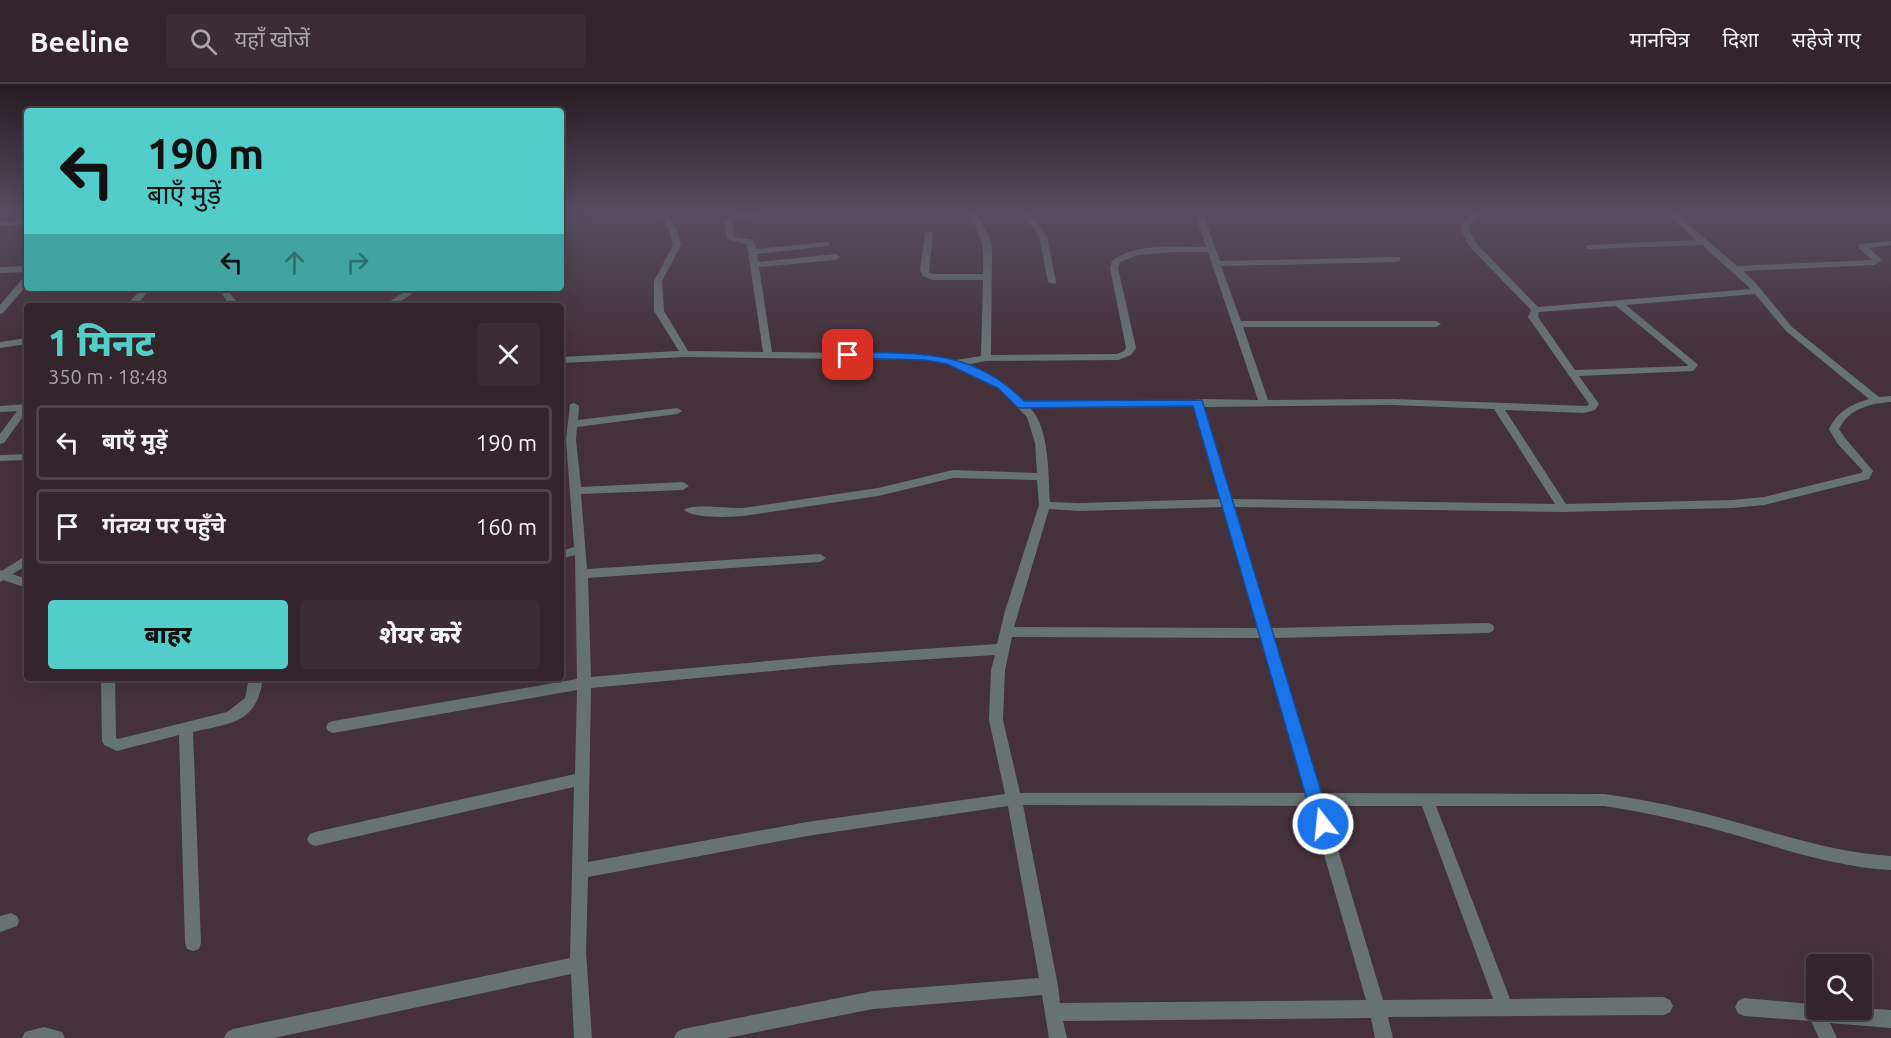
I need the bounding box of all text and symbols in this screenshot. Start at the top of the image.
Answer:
search box [166,14,586,68]
icon: search [187,25,220,58]
text: Beeline [30,26,130,57]
text: यहाँ खोजें [235,26,310,51]
text: मानचित्र [1629,27,1690,51]
text: दिशा [1723,27,1759,51]
text: सहेजे गए [1792,27,1861,51]
text: 190 m [147,130,264,177]
icon: left [48,132,126,210]
text: बाएँ मुड़ें [147,179,221,209]
icon: left [215,246,248,279]
icon: ahead [278,246,311,279]
icon: right [341,246,374,279]
text: 1 मिनट [48,322,154,363]
button: close [477,323,540,386]
pin [822,329,873,380]
icon: arrive [831,338,864,371]
text: 350 m · 18:48 [48,365,168,388]
icon: left [51,426,84,459]
text: बाएँ मुड़ें [102,428,168,453]
text: 190 m [476,430,537,455]
icon: arrive [51,510,84,543]
text: गंतव्य पर पहुँचे [102,512,226,537]
text: 160 m [476,514,537,539]
button: बाहर [48,600,288,669]
button: शेयर करें [300,600,540,669]
position arrow [1291,792,1355,856]
map controls [1806,954,1872,1020]
button: search [1806,954,1872,1020]

